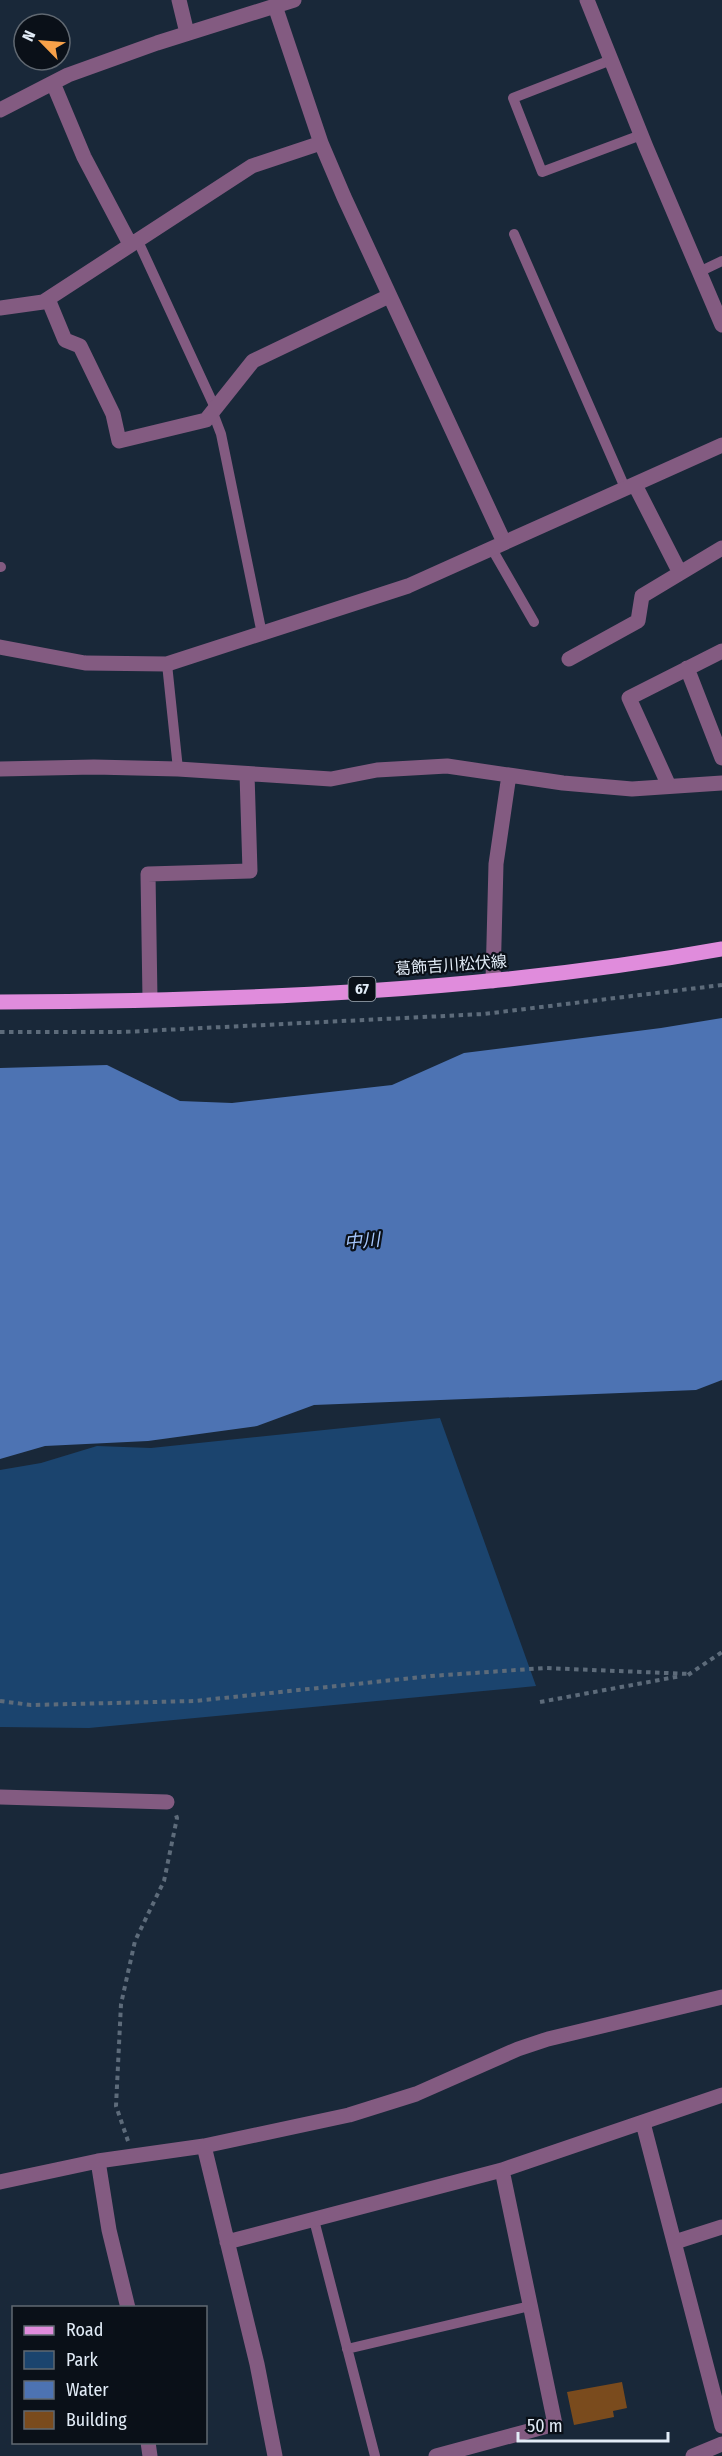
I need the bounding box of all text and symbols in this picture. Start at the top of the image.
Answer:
north arrow [12,12,72,72]
text: N [18,28,39,44]
street label: 葛飾吉川松伏線 [394,952,508,978]
road number: 67 [348,977,376,1001]
water label: 中川 [343,1228,383,1254]
legend [12,2306,207,2444]
text: Road [66,2319,103,2341]
text: Park [66,2349,99,2371]
text: Water [66,2379,109,2401]
scale bar [518,2405,668,2443]
text: Building [66,2409,127,2431]
text: 50 m [527,2415,563,2437]

